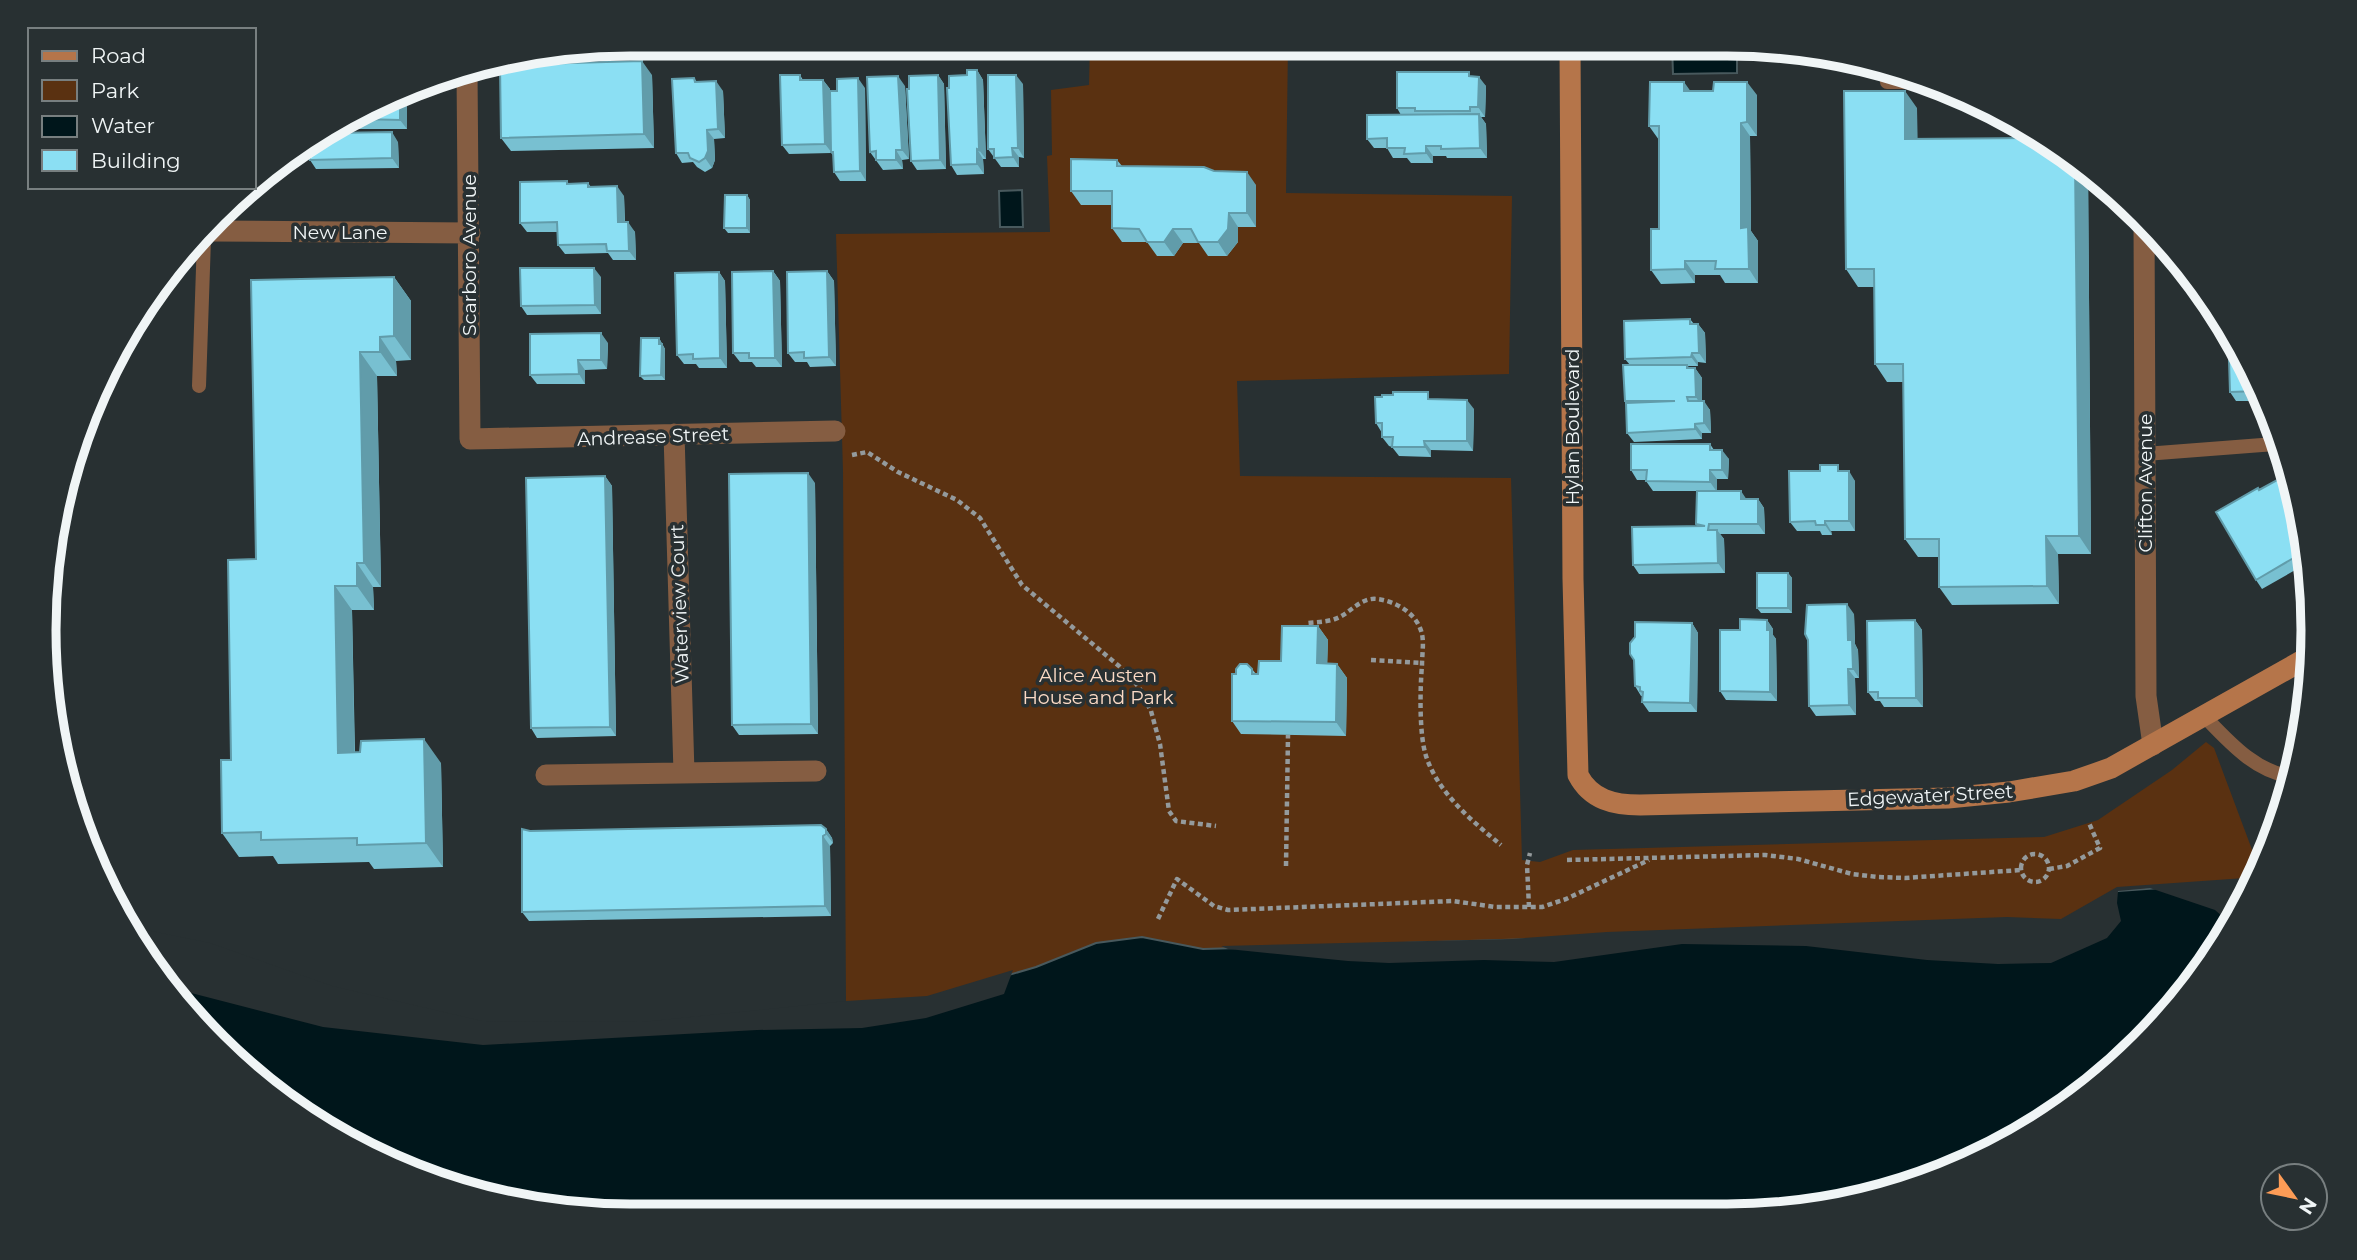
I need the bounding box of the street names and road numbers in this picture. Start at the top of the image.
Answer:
street label: Scarboro Avenue [458,174,481,336]
street label: New Lane [292,221,388,244]
street label: Hylan Boulevard [1561,349,1584,505]
street label: Clifton Avenue [2134,414,2157,552]
street label: Andrease Street [577,422,730,451]
street label: Waterview Court [665,523,694,684]
street label: Edgewater Street [1846,780,2014,811]

